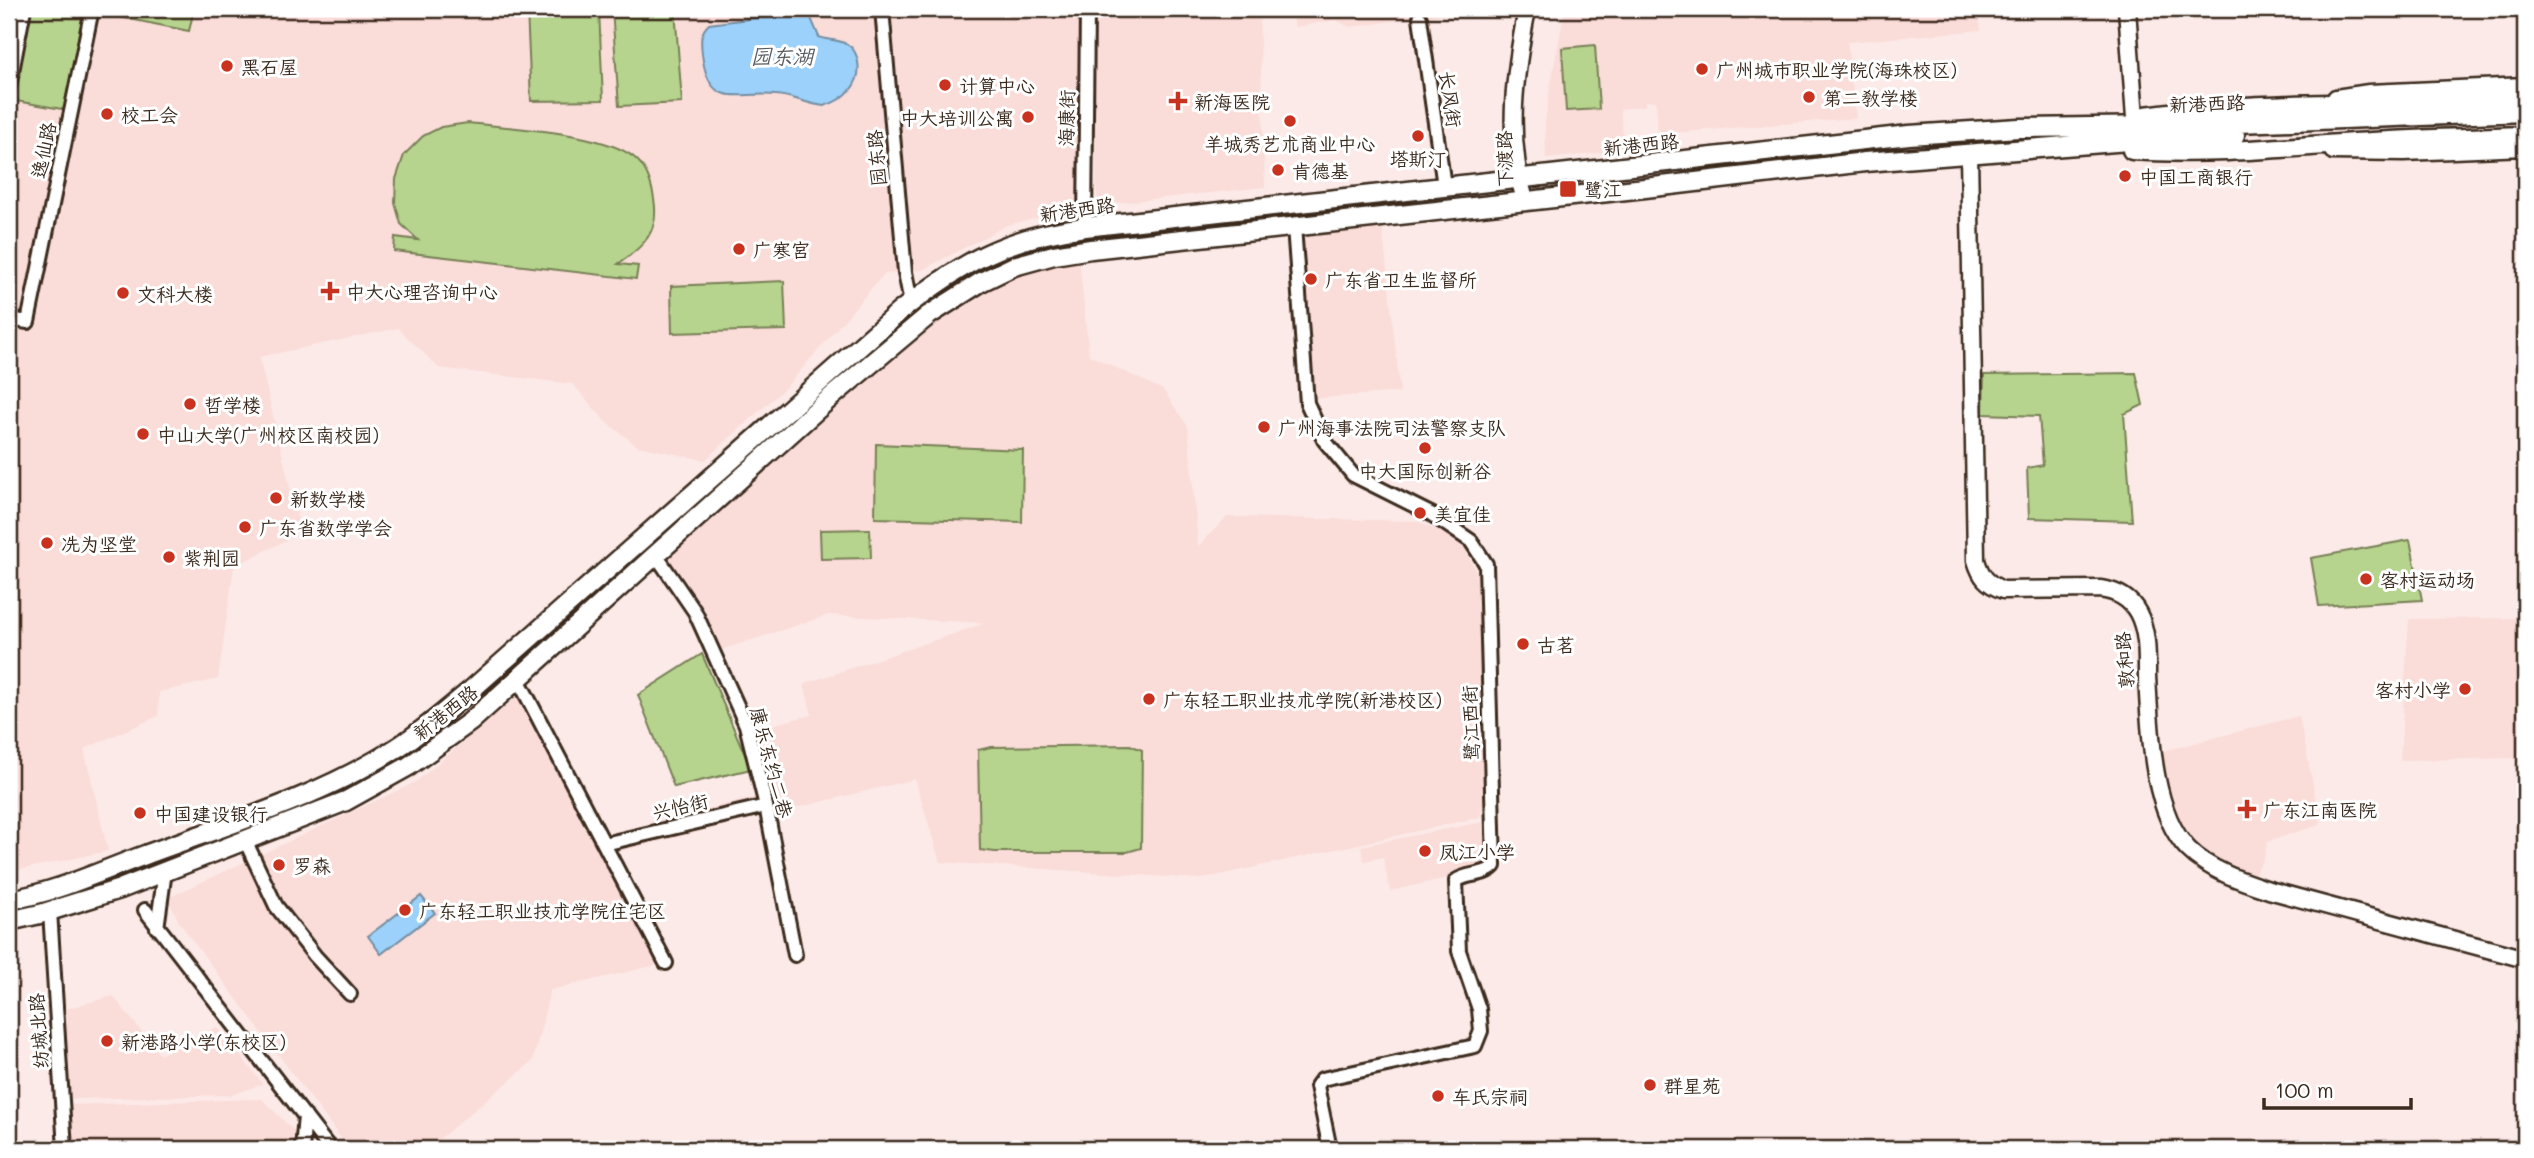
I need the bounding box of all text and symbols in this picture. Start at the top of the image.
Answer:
water label: 园东湖 [751,42,815,69]
place label: 黑石屋 [241,54,298,79]
place label: 广州城市职业学院(海珠校区) [1716,57,1957,82]
marker: 黑石屋 [219,58,235,74]
marker: 广州城市职业学院(海珠校区) [1694,61,1710,77]
street label: 长风街 [1435,69,1467,129]
place label: 计算中心 [959,73,1035,98]
marker: 计算中心 [937,77,953,93]
place label: 第二教学楼 [1823,85,1918,110]
street label: 海康街 [1053,89,1079,147]
place label: 新海医院 [1194,89,1270,114]
marker: 第二教学楼 [1801,89,1817,105]
street label: 新港西路 [2169,89,2245,117]
marker: 新海医院 [1168,91,1188,111]
place label: 校工会 [121,102,178,127]
place label: 中大培训公寓 [900,105,1014,130]
marker: 校工会 [99,106,115,122]
marker: 中大培训公寓 [1020,109,1036,125]
marker: 羊城秀艺术商业中心 [1282,113,1298,129]
street label: 逸仙路 [25,120,61,180]
marker: 塔斯汀 [1410,128,1426,144]
street label: 新港西路 [1602,128,1680,160]
street label: 园东路 [861,129,891,187]
street label: 下渡路 [1491,130,1517,188]
place label: 羊城秀艺术商业中心 [1204,131,1376,156]
place label: 塔斯汀 [1389,146,1447,171]
place label: 肯德基 [1292,158,1349,183]
marker: 肯德基 [1270,162,1286,178]
place label: 中国工商银行 [2139,164,2253,189]
marker: 中国工商银行 [2117,168,2133,184]
place label: 鹭江 [1584,177,1622,202]
marker: 鹭江 [1558,179,1578,199]
street label: 新港西路 [1038,191,1116,227]
place label: 广寒宫 [753,237,810,262]
marker: 广寒宫 [731,241,747,257]
place label: 广东省卫生监督所 [1325,267,1477,292]
marker: 广东省卫生监督所 [1303,271,1319,287]
place label: 中大心理咨询中心 [346,279,498,304]
place label: 文科大楼 [137,281,213,306]
marker: 中大心理咨询中心 [320,281,340,301]
marker: 文科大楼 [115,285,131,301]
place label: 哲学楼 [204,392,261,417]
marker: 哲学楼 [182,396,198,412]
place label: 广州海事法院司法警察支队 [1278,415,1506,440]
marker: 广州海事法院司法警察支队 [1256,419,1272,435]
place label: 中山大学(广州校区南校园) [157,422,379,447]
marker: 中山大学(广州校区南校园) [135,426,151,442]
marker: 中大国际创新谷 [1417,440,1433,456]
place label: 中大国际创新谷 [1358,458,1492,483]
place label: 新数学楼 [290,486,366,511]
marker: 新数学楼 [268,490,284,506]
place label: 美宜佳 [1434,501,1491,526]
marker: 美宜佳 [1412,505,1428,521]
place label: 广东省数学学会 [259,515,392,540]
marker: 广东省数学学会 [237,519,253,535]
place label: 冼为坚堂 [61,531,137,556]
marker: 冼为坚堂 [39,535,55,551]
place label: 紫荆园 [183,545,240,570]
marker: 紫荆园 [161,549,177,565]
place label: 客村运动场 [2380,567,2475,592]
marker: 客村运动场 [2358,571,2374,587]
street label: 敦和路 [2109,631,2139,689]
place label: 古茗 [1537,632,1575,657]
marker: 古茗 [1515,636,1531,652]
place label: 客村小学 [2375,677,2451,702]
street label: 新港西路 [407,679,483,745]
marker: 客村小学 [2457,681,2473,697]
street label: 鹭江西街 [1456,685,1484,761]
place label: 广东轻工职业技术学院(新港校区) [1163,687,1442,712]
marker: 广东轻工职业技术学院(新港校区) [1141,691,1157,707]
street label: 康乐东约二巷 [745,704,799,820]
street label: 兴怡街 [649,787,711,825]
place label: 广东江南医院 [2263,797,2377,822]
marker: 广东江南医院 [2237,799,2257,819]
place label: 中国建设银行 [154,801,268,826]
marker: 中国建设银行 [132,805,148,821]
place label: 凤江小学 [1439,839,1515,864]
marker: 凤江小学 [1417,843,1433,859]
place label: 罗森 [293,853,331,878]
marker: 罗森 [271,857,287,873]
place label: 广东轻工职业技术学院住宅区 [419,898,666,923]
marker: 广东轻工职业技术学院住宅区 [397,902,413,918]
street label: 纺城北路 [23,992,53,1070]
place label: 新港路小学(东校区) [121,1029,286,1054]
marker: 新港路小学(东校区) [99,1033,115,1049]
scale bar [2264,1067,2412,1111]
place label: 群星苑 [1664,1073,1721,1098]
text: 100 m [2275,1076,2334,1103]
marker: 群星苑 [1642,1077,1658,1093]
place label: 车氏宗祠 [1452,1084,1528,1109]
marker: 车氏宗祠 [1430,1088,1446,1104]

